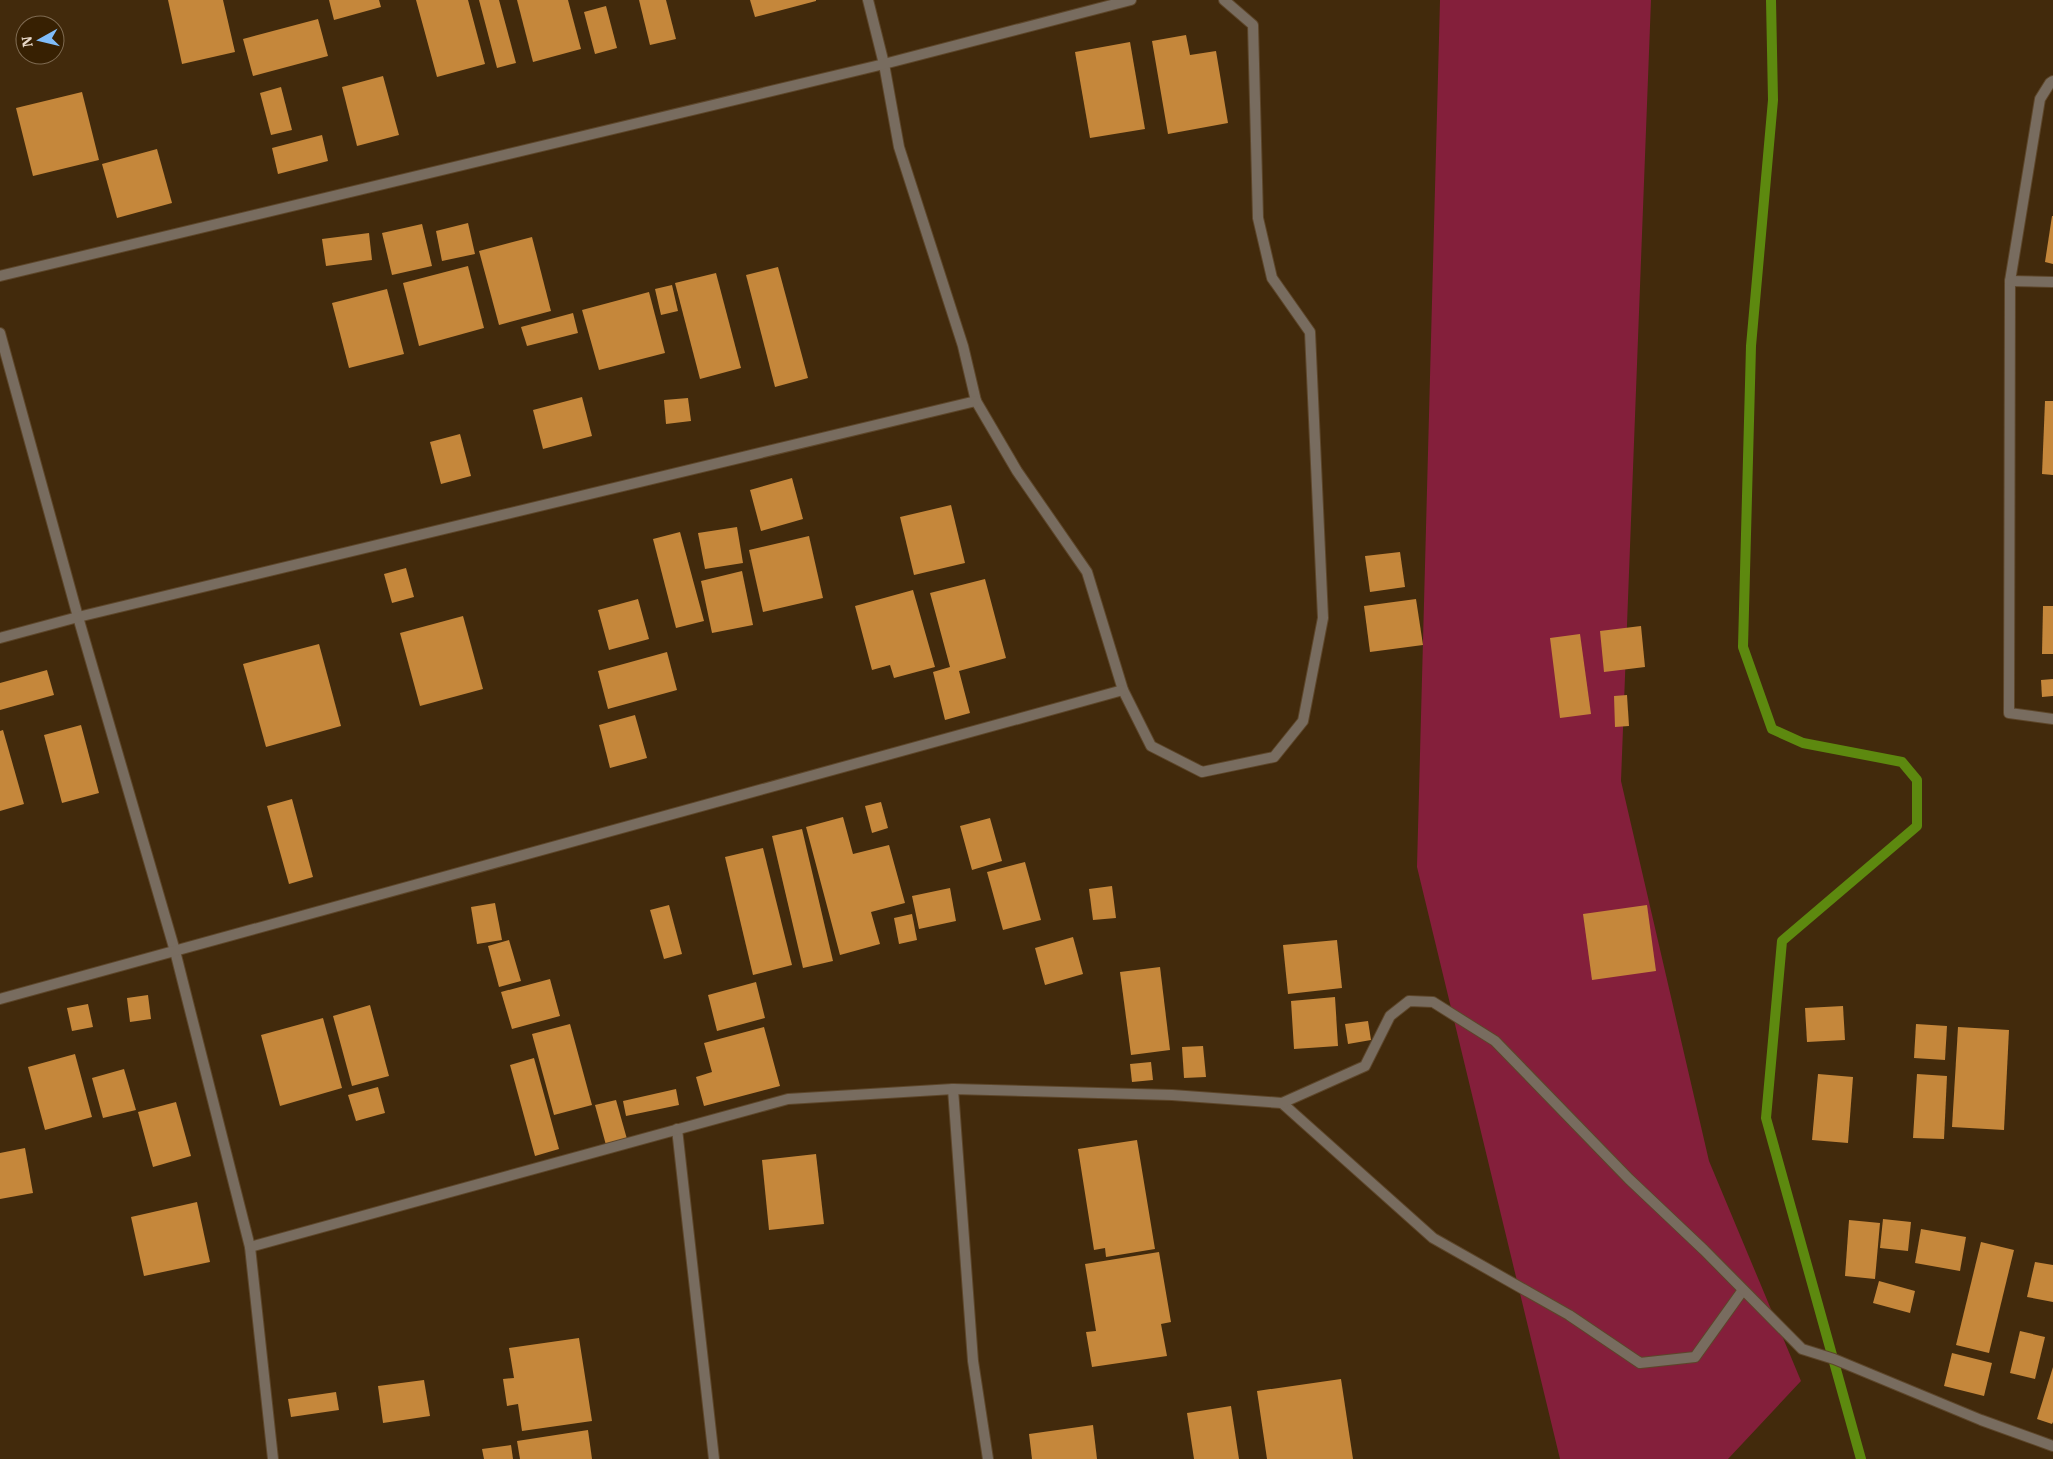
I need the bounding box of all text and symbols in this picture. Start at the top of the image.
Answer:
north arrow [15,15,65,65]
text: N [17,35,37,49]

